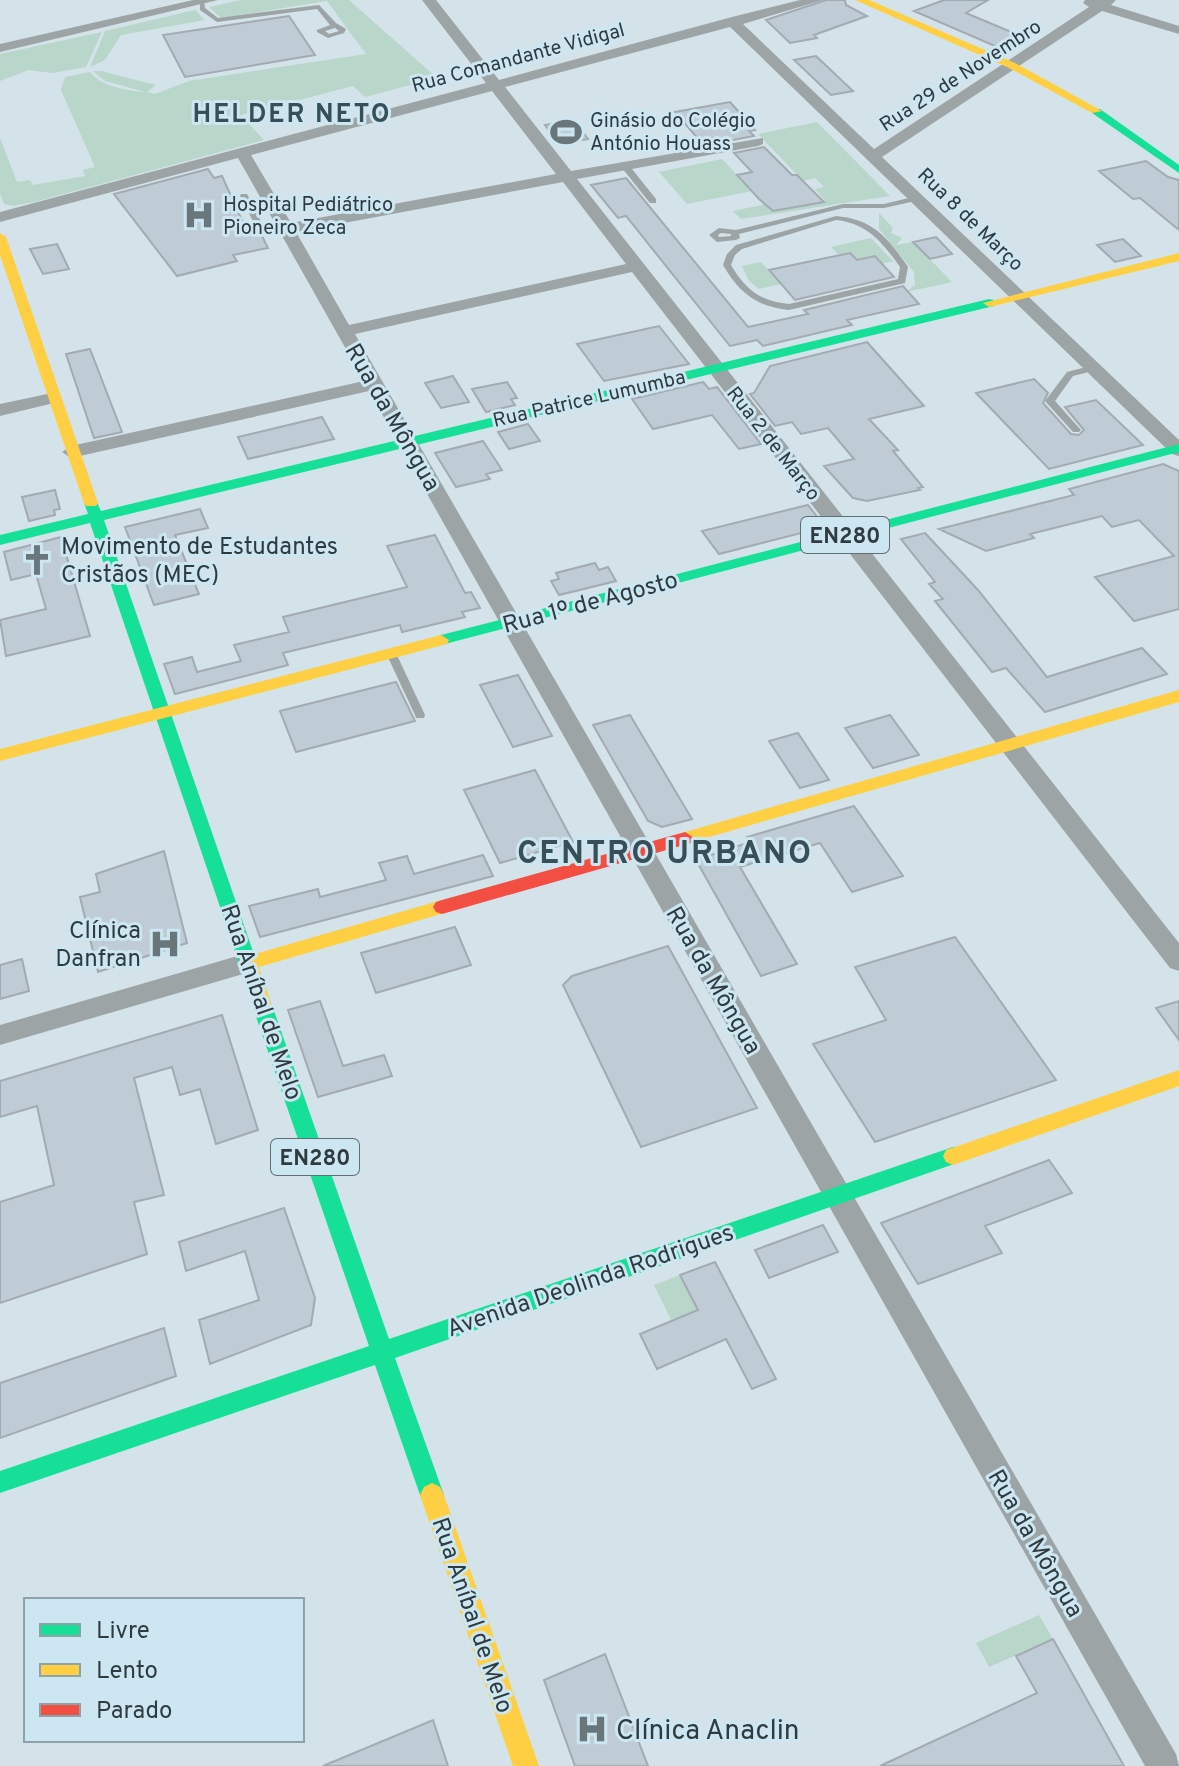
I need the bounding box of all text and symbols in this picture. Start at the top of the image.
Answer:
street label: Rua 29 de Novembro [875,15,1047,139]
street label: Rua Comandante Vidigal [409,18,628,100]
district label: HELDER NETO [192,99,392,132]
place label: Ginásio do Colégio António Houass [590,109,756,158]
sports icon: Ginásio do Colégio António Houass [549,115,583,149]
street label: Rua 8 de Março [911,163,1028,278]
place label: Hospital Pediátrico Pioneiro Zeca [223,193,393,242]
hospital icon: Hospital Pediátrico Pioneiro Zeca [182,198,216,232]
street label: Rua da Môngua [337,339,446,497]
street label: Rua Patrice Lumumba [491,365,688,435]
street label: Rua 2 de Março [720,382,825,507]
road number: EN280 [801,517,889,553]
place label: Movimento de Estudantes Cristãos (MEC) [61,533,338,591]
church icon: Movimento de Estudantes Cristãos (MEC) [20,543,54,577]
street label: Rua 1º de Agosto [500,566,681,642]
district label: CENTRO URBANO [517,835,813,875]
street label: Rua Aníbal de Melo [213,901,308,1104]
street label: Rua da Môngua [658,902,767,1060]
place label: Clínica Danfran [55,917,141,975]
hospital icon: Clínica Danfran [148,927,182,961]
road number: EN280 [271,1139,359,1175]
street label: Avenida Deolinda Rodrigues [443,1219,738,1345]
street label: Rua da Môngua [980,1465,1089,1623]
street label: Rua Aníbal de Melo [424,1514,519,1717]
legend [24,1598,304,1742]
text: Livre [96,1617,150,1647]
text: Lento [96,1657,158,1687]
text: Parado [96,1697,172,1727]
hospital icon: Clínica Anaclin [575,1712,609,1746]
place label: Clínica Anaclin [616,1714,800,1750]

